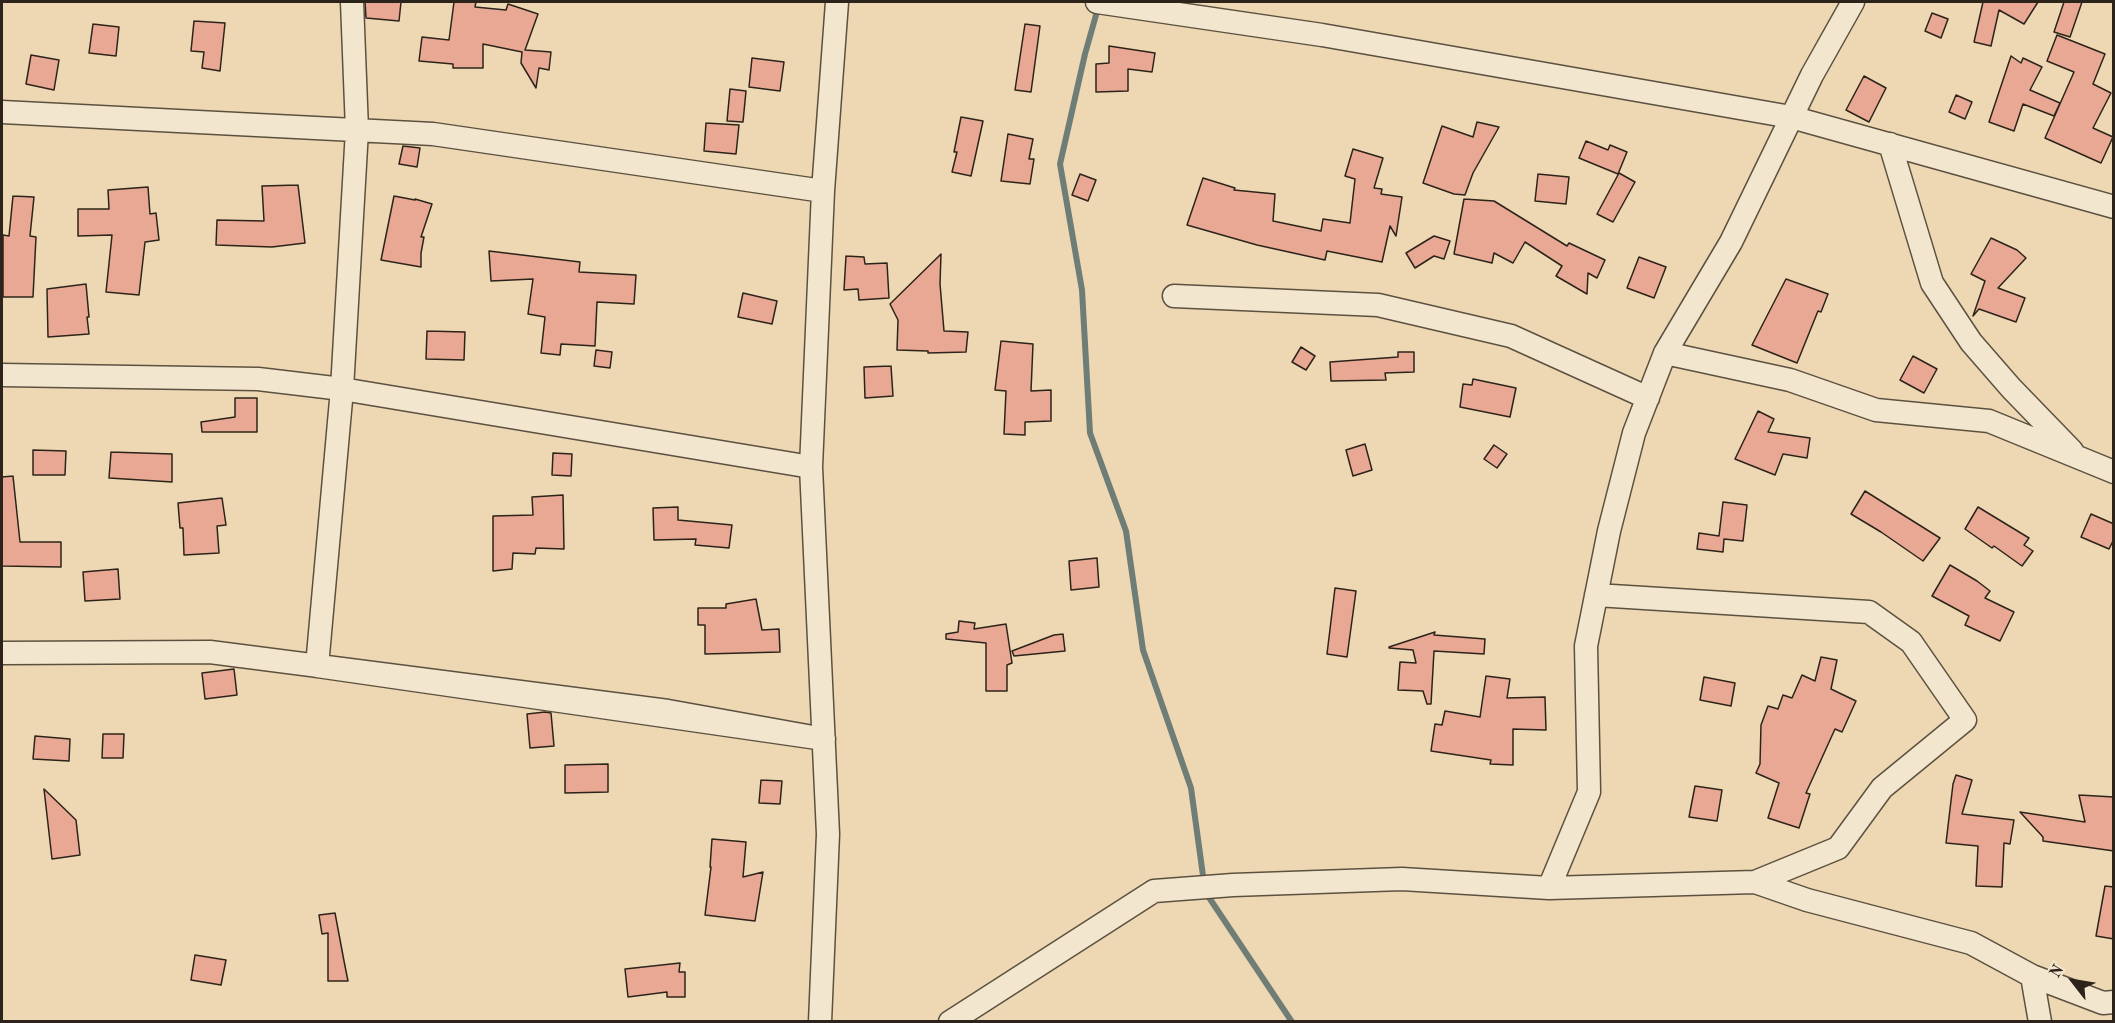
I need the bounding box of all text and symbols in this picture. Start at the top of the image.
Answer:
north arrow [2043,951,2103,1011]
text: N [2048,962,2068,981]

